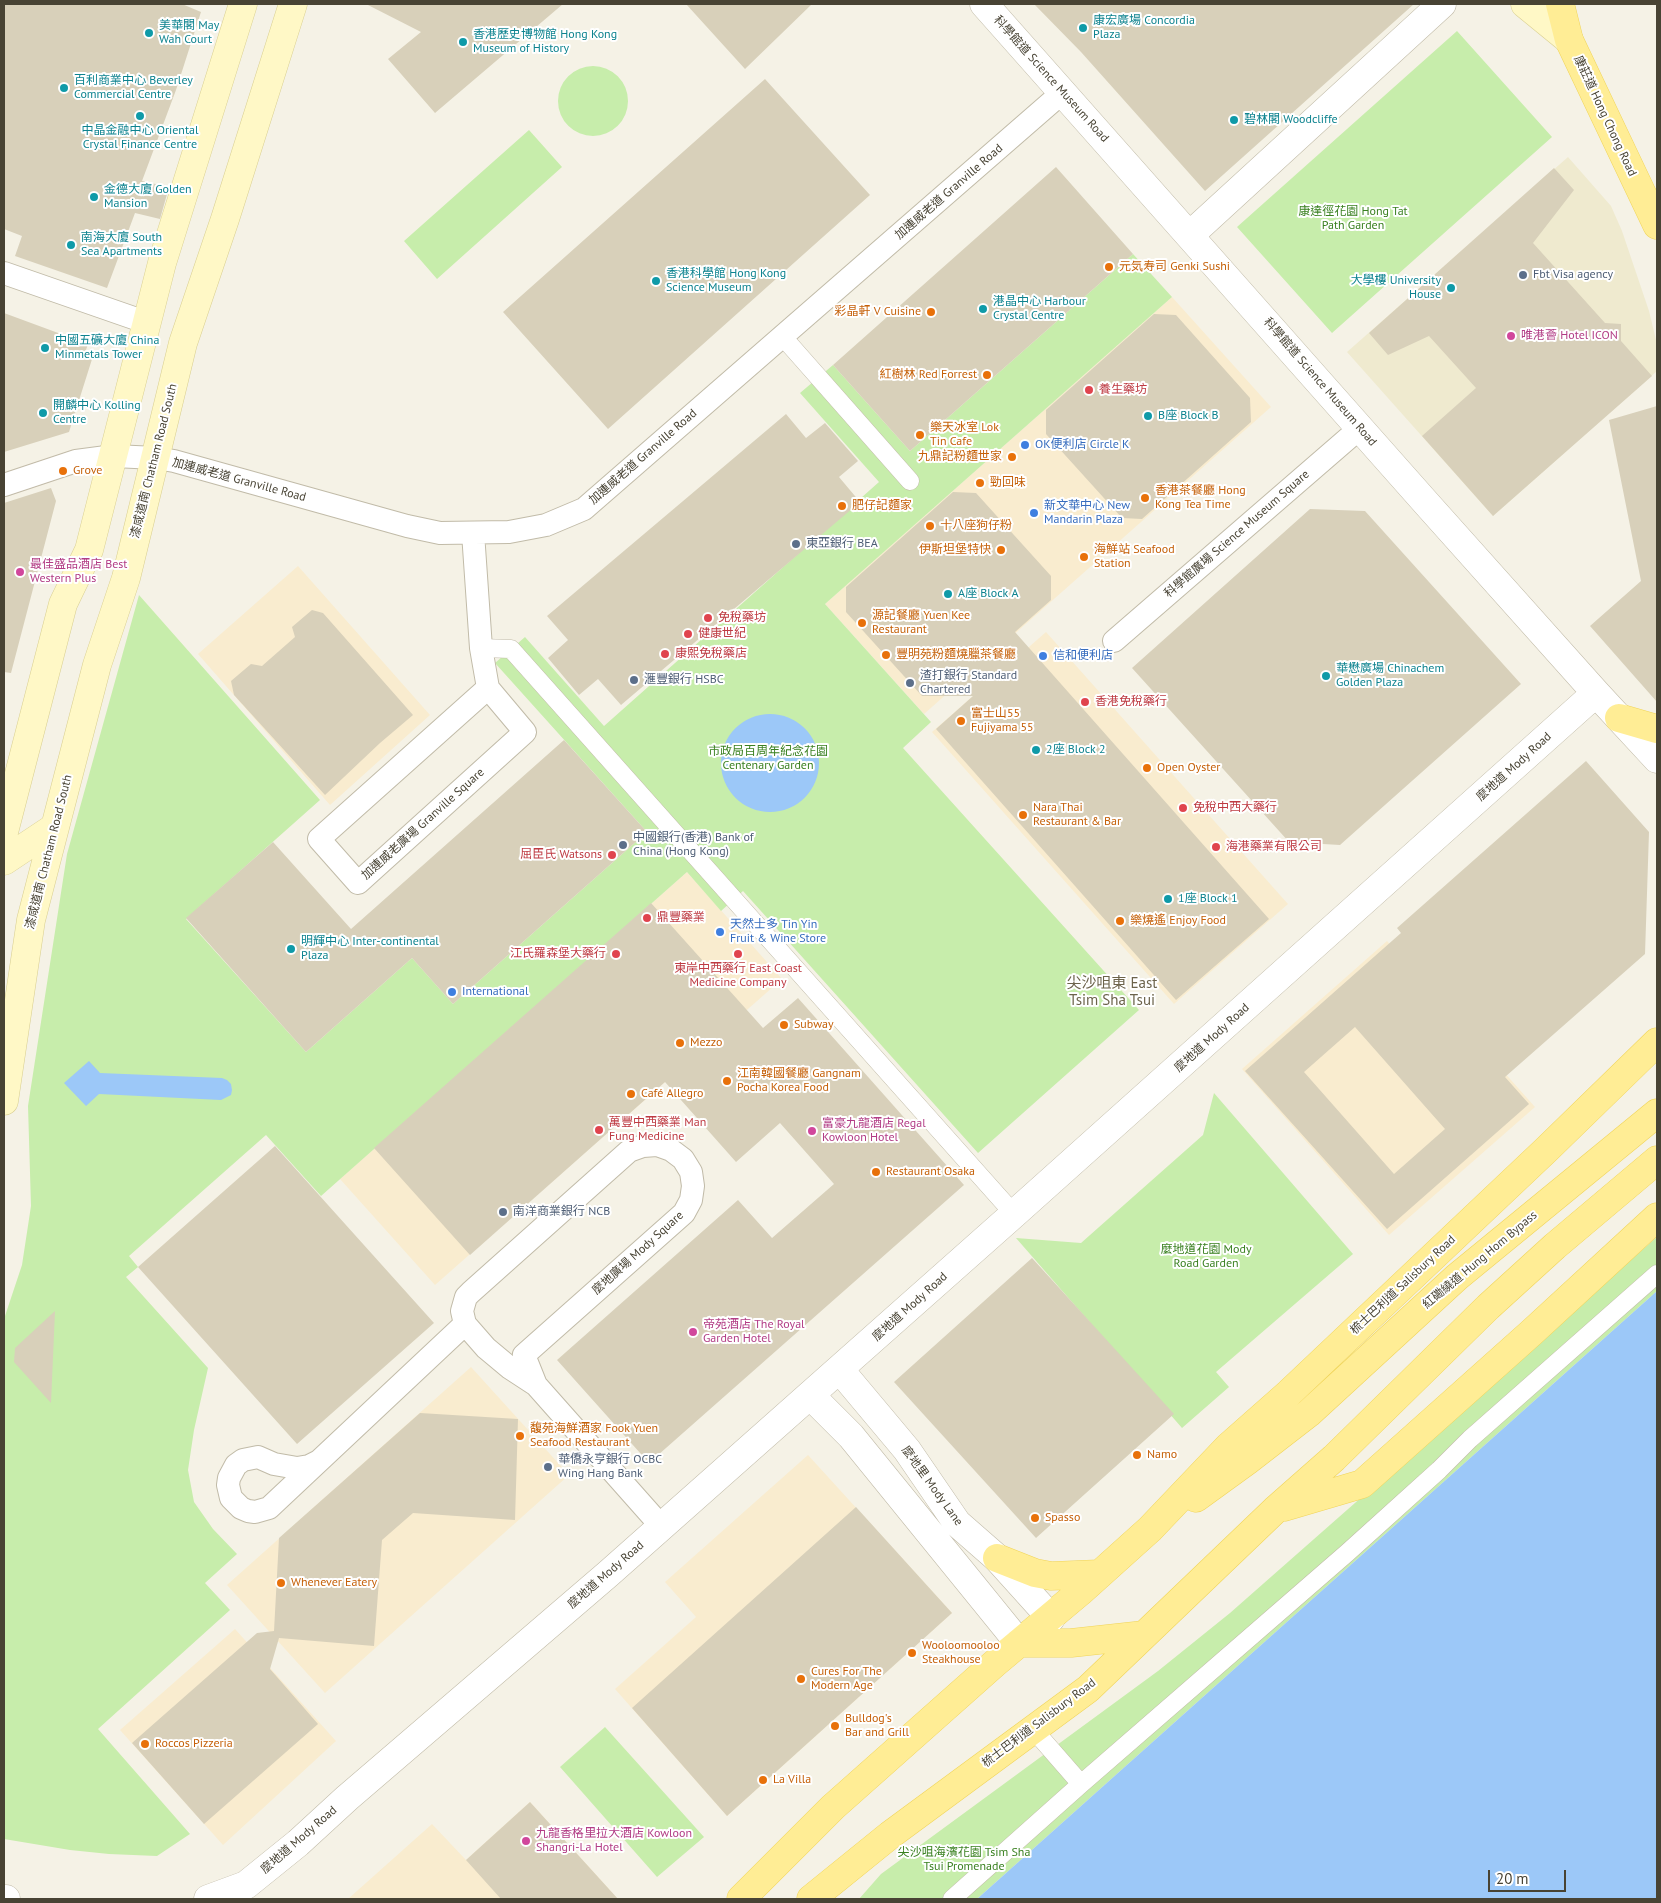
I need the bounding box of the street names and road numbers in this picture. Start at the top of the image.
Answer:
street label: 科學館道 Science Museum Road [990,13,1112,145]
street label: 康莊道 Hong Chong Road [1571,53,1639,179]
street label: 加連威老道 Granville Road [892,141,1006,243]
street label: 科學館道 Science Museum Road [1260,315,1380,449]
street label: 漆咸道南 Chatham Road South [128,382,180,540]
street label: 加連威老道 Granville Road [586,406,700,508]
street label: 加連威老道 Granville Road [171,455,307,505]
street label: 科學館廣場 Science Museum Square [1162,467,1312,601]
street label: 麼地道 Mody Road [1474,730,1554,804]
street label: 加連威老廣場 Granville Square [359,765,487,883]
street label: 漆咸道南 Chatham Road South [23,773,75,931]
street label: 麼地道 Mody Road [1172,1001,1252,1075]
street label: 麼地廣場 Mody Square [589,1208,687,1298]
street label: 紅磡繞道 Hung Hom Bypass [1420,1208,1540,1312]
street label: 梳士巴利道 Salisbury Road [1347,1232,1459,1338]
street label: 麼地道 Mody Road [870,1270,950,1344]
street label: 麼地里 Mody Lane [898,1443,966,1529]
street label: 麼地道 Mody Road [565,1538,647,1612]
street label: 梳士巴利道 Salisbury Road [979,1676,1099,1770]
street label: 麼地道 Mody Road [258,1803,340,1877]

